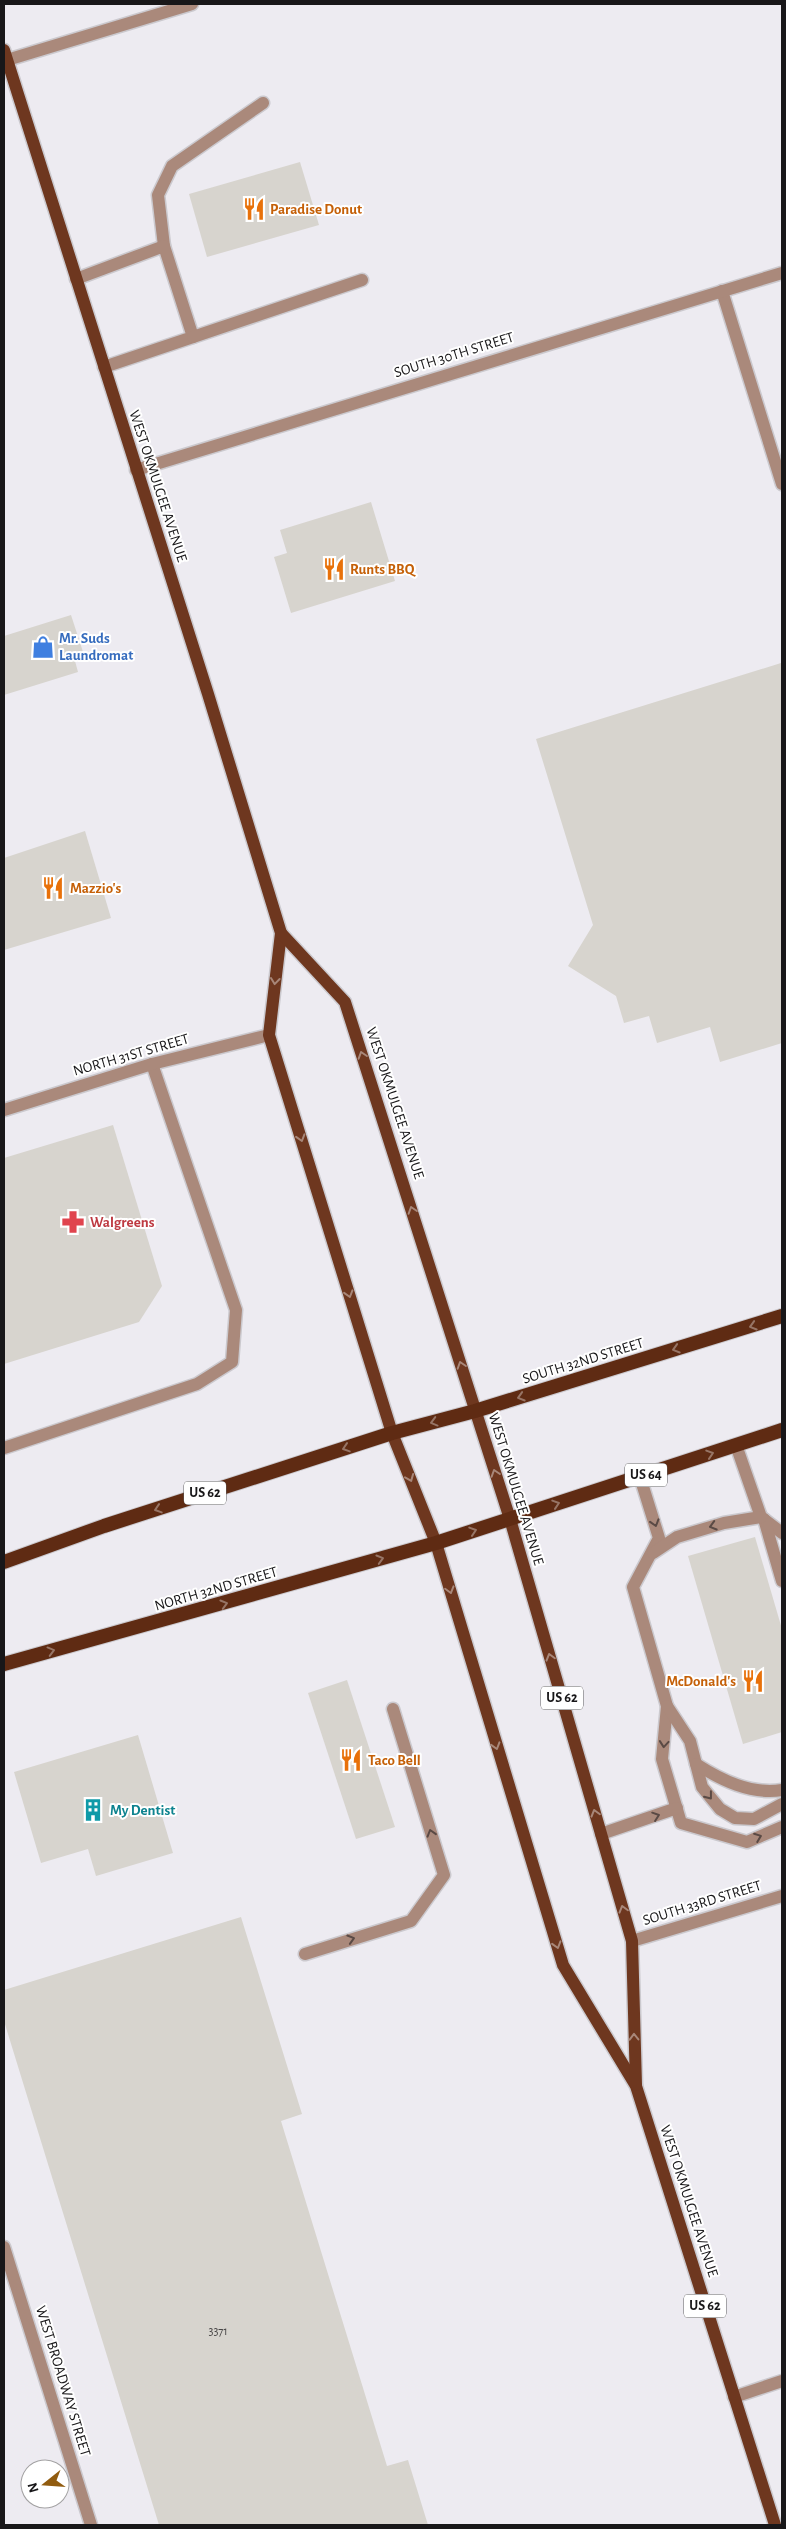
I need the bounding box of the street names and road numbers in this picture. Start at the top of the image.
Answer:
street label: SOUTH 30TH STREET [392,329,516,380]
street label: WEST OKMULGEE AVENUE [126,408,190,564]
street label: WEST OKMULGEE AVENUE [363,1025,427,1181]
street label: NORTH 31ST STREET [71,1031,191,1079]
street label: SOUTH 32ND STREET [521,1335,646,1387]
street label: WEST OKMULGEE AVENUE [486,1411,546,1567]
road number: US 64 [625,1464,667,1486]
road number: US 62 [184,1482,226,1505]
street label: NORTH 32ND STREET [153,1564,280,1614]
road number: US 62 [541,1686,583,1710]
street label: SOUTH 33RD STREET [641,1878,764,1928]
street label: WEST OKMULGEE AVENUE [657,2123,721,2279]
road number: US 62 [684,2294,726,2318]
street label: WEST BROADWAY STREET [33,2304,93,2459]

